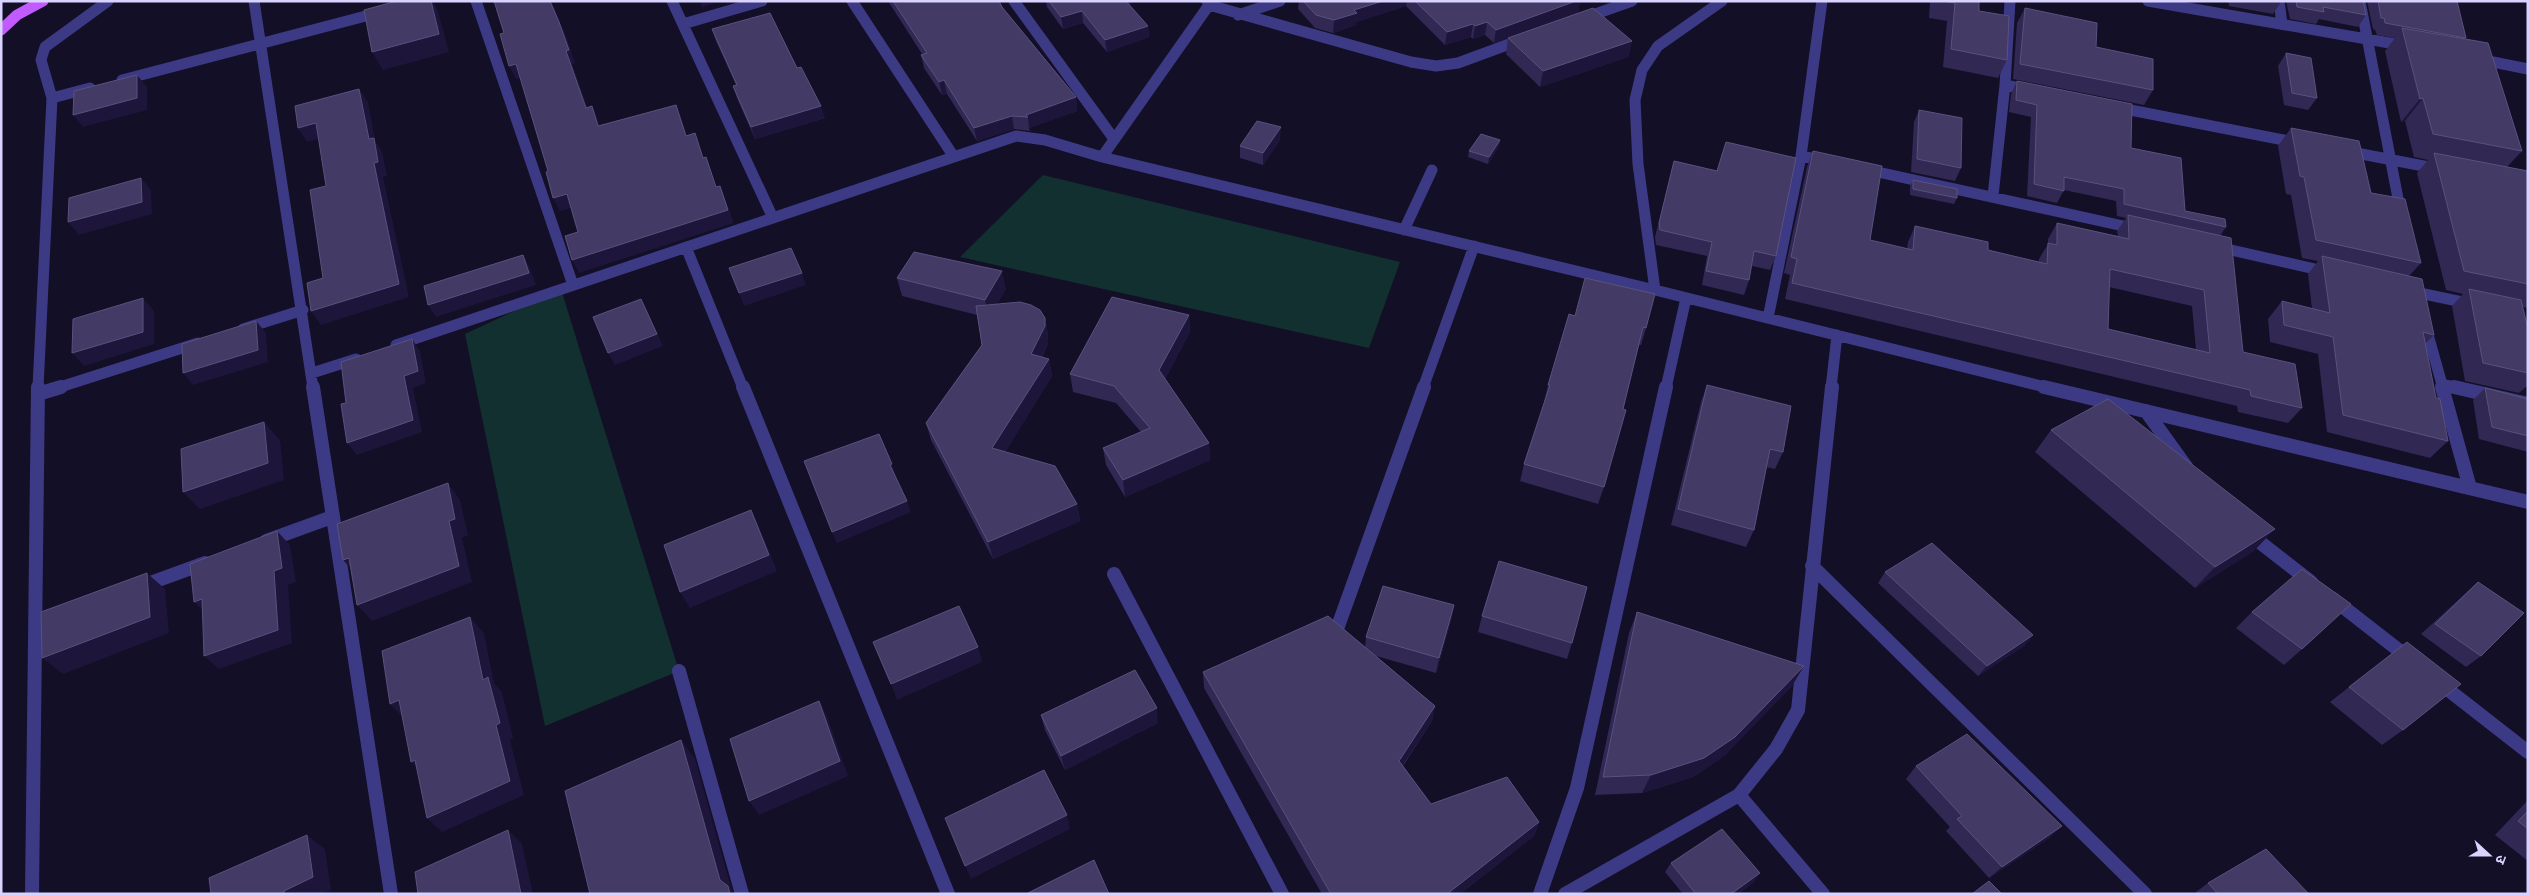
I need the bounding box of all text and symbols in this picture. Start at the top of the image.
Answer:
north arrow [2464,830,2514,880]
text: उ [2491,853,2510,867]

